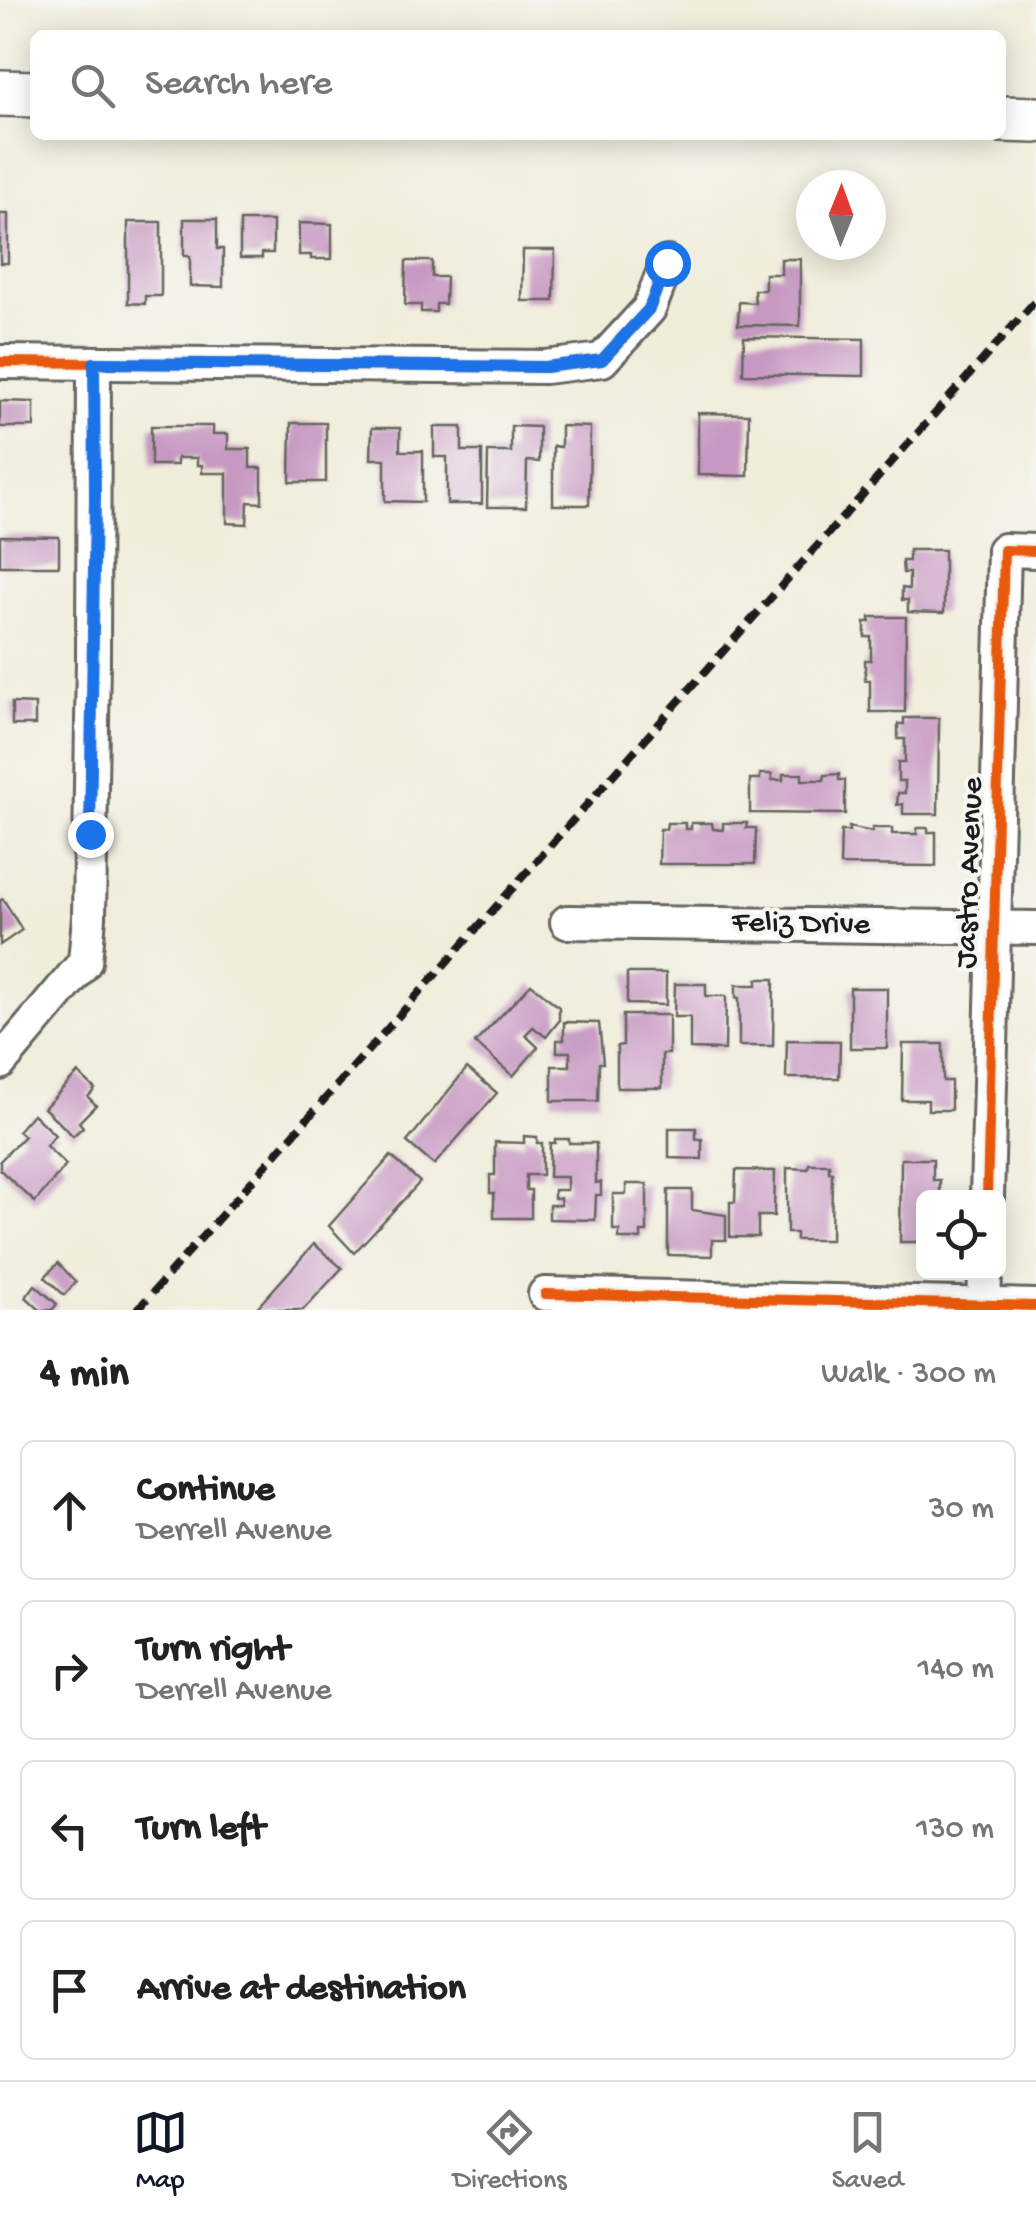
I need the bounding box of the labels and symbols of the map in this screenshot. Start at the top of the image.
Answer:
north arrow [796,170,886,260]
route start [645,241,691,287]
street label: Jastro Avenue [949,776,993,969]
route end [68,812,114,858]
street label: Feliz Drive [731,905,871,945]

